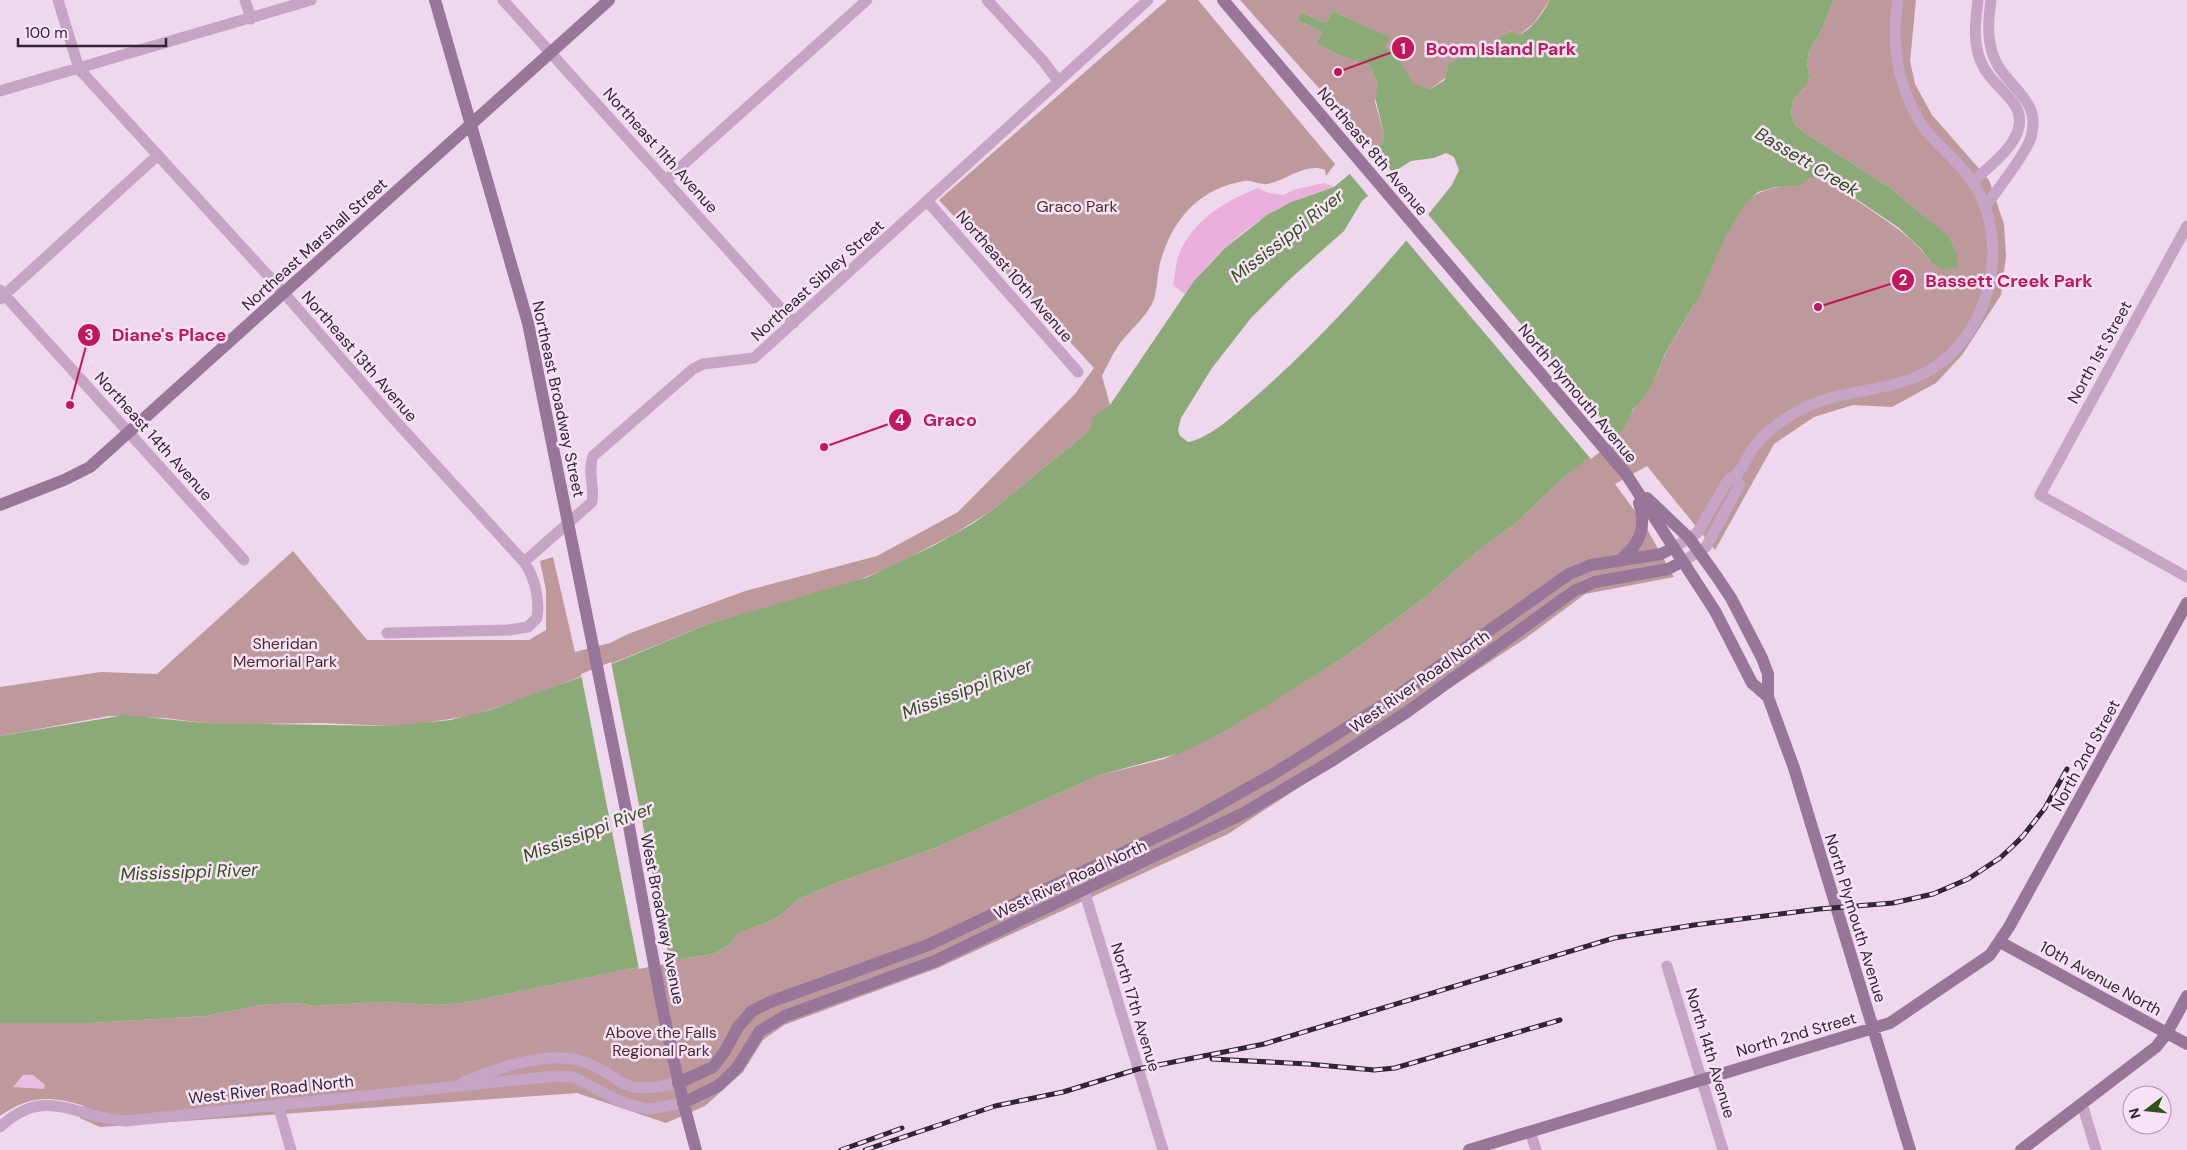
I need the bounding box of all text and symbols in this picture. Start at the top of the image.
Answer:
scale bar [18,15,165,47]
text: 100 m [25,23,68,43]
callout: Boom Island Park [1391,32,1586,65]
text: Boom Island Park [1426,37,1577,61]
text: 1 [1400,39,1406,59]
street label: Northeast 11th Avenue [599,83,723,218]
street label: Northeast 8th Avenue [1313,83,1433,220]
water label: Bassett Creek [1751,122,1864,203]
street label: Northeast Marshall Street [237,173,391,315]
water label: Mississippi River [1225,183,1350,288]
park label: Graco Park [1036,196,1118,217]
street label: Northeast 10th Avenue [952,206,1078,347]
street label: Northeast Sibley Street [746,215,888,346]
callout: Bassett Creek Park [1891,264,2103,297]
text: Bassett Creek Park [1925,269,2093,293]
text: 2 [1899,270,1908,290]
street label: Northeast 13th Avenue [297,287,422,426]
street label: North 1st Street [2062,297,2136,408]
street label: Northeast Broadway Street [527,299,590,499]
callout: Diane's Place [77,318,236,351]
street label: North Plymouth Avenue [1513,320,1642,467]
text: Diane's Place [112,323,227,347]
text: 3 [84,325,94,345]
street label: Northeast 14th Avenue [90,367,217,505]
callout: Graco [888,404,987,437]
text: Graco [923,408,977,432]
text: 4 [895,410,905,430]
street label: West River Road North [1345,625,1493,738]
park label: Sheridan Memorial Park [233,633,337,672]
water label: Mississippi River [898,653,1037,725]
street label: North 2nd Street [2046,696,2125,815]
water label: Mississippi River [519,796,658,868]
street label: North Plymouth Avenue [1820,831,1891,1005]
street label: West Broadway Avenue [636,832,689,1006]
street label: West River Road North [991,835,1150,924]
water label: Mississippi River [120,858,260,886]
street label: 10th Avenue North [2036,936,2165,1021]
street label: North 17th Avenue [1106,940,1165,1074]
street label: North 14th Avenue [1681,986,1740,1121]
street label: North 2nd Street [1734,1007,1859,1062]
park label: Above the Falls Regional Park [605,1022,717,1061]
street label: West River Road North [187,1070,355,1109]
north arrow [2122,1085,2172,1135]
text: N [2124,1106,2145,1121]

